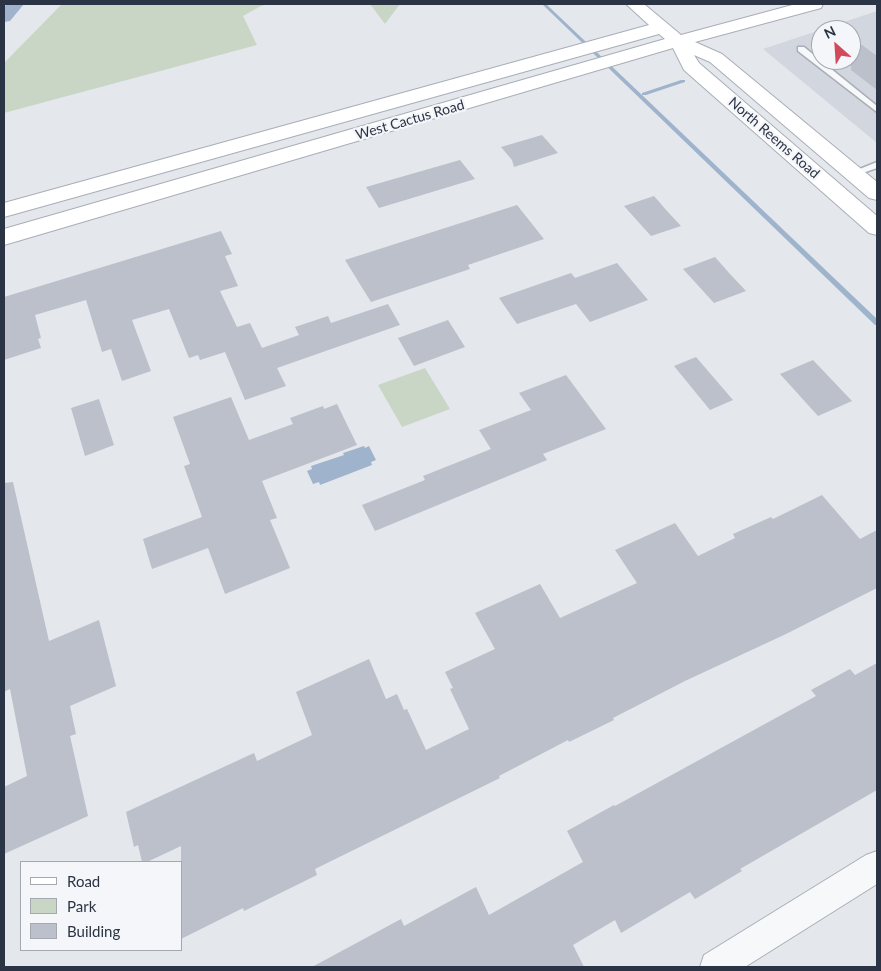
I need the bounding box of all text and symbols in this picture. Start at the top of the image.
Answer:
north arrow [811,20,861,70]
text: N [821,22,838,42]
street label: North Reems Road [725,94,823,182]
street label: West Cactus Road [354,96,466,144]
legend [20,861,182,951]
text: Road [67,872,100,890]
text: Park [67,897,96,915]
text: Building [67,922,120,940]

